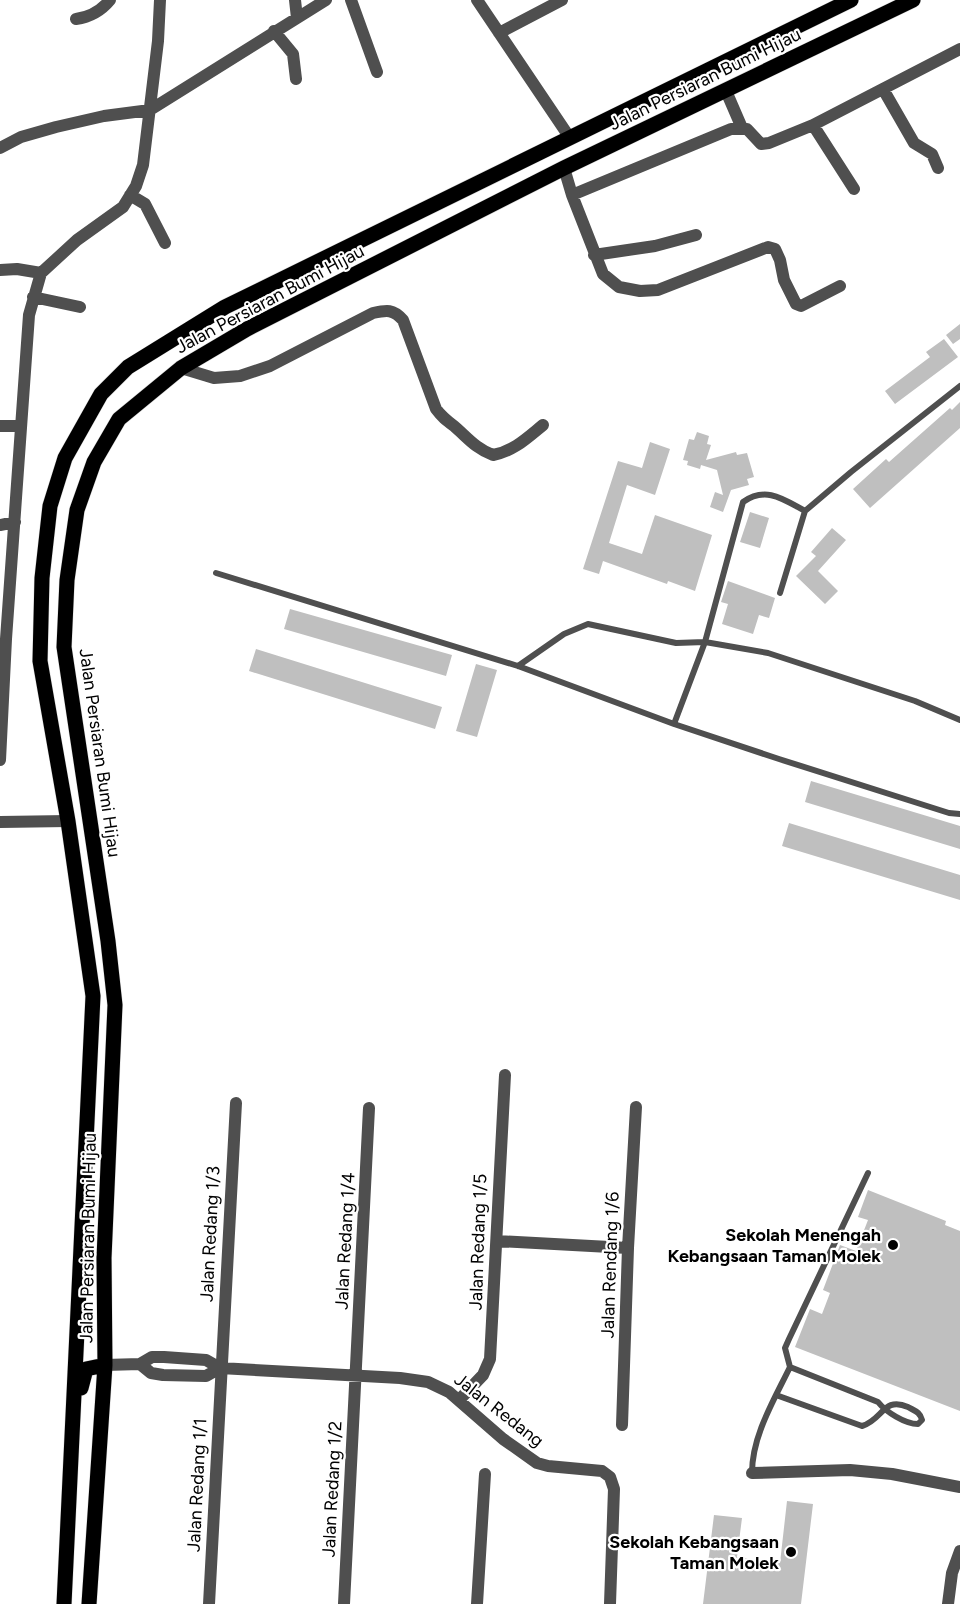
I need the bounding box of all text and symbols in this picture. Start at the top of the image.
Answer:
street label: Jalan Persiaran Bumi Hijau [606,23,804,135]
street label: Jalan Persiaran Bumi Hijau [172,240,368,358]
street label: Jalan Persiaran Bumi Hijau [74,647,126,859]
street label: Jalan Persiaran Bumi Hijau [75,1133,101,1343]
street label: Jalan Redang 1/3 [195,1165,225,1303]
street label: Jalan Redang 1/4 [330,1172,360,1310]
street label: Jalan Redang 1/5 [465,1173,491,1311]
street label: Jalan Rendang 1/6 [596,1191,624,1339]
place label: Sekolah Menengah Kebangsaan Taman Molek [667,1224,881,1267]
marker: Sekolah Menengah Kebangsaan Taman Molek [886,1238,900,1252]
street label: Jalan Redang [450,1368,548,1452]
street label: Jalan Redang 1/1 [183,1418,211,1552]
street label: Jalan Redang 1/2 [317,1420,347,1558]
place label: Sekolah Kebangsaan Taman Molek [609,1531,779,1574]
marker: Sekolah Kebangsaan Taman Molek [784,1545,798,1559]

